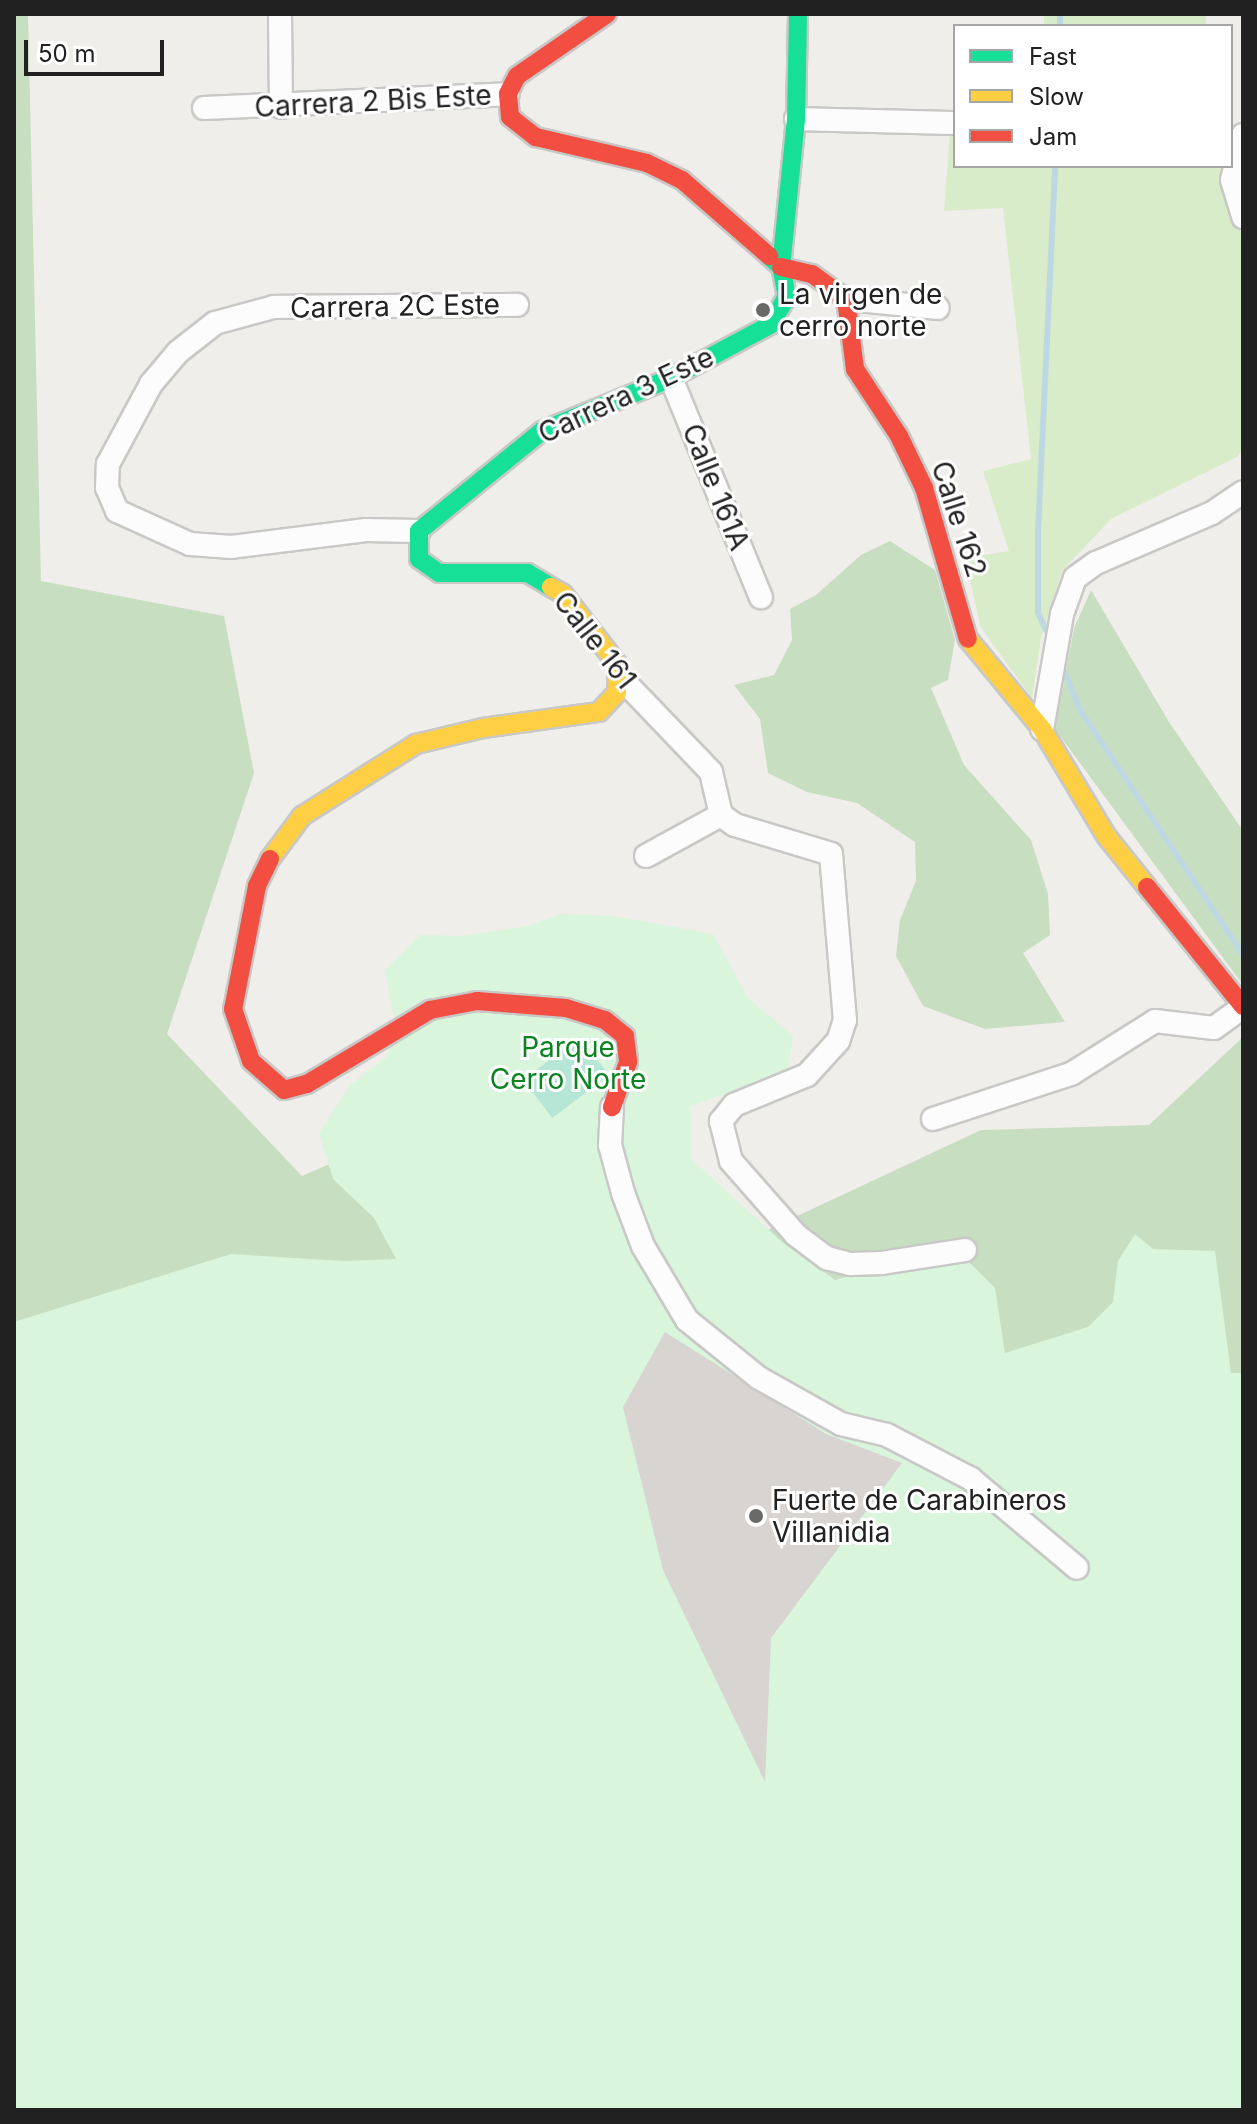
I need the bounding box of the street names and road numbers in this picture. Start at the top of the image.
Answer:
street label: Carrera 2 Bis Este [254,78,492,124]
street label: Carrera 2C Este [290,287,500,325]
street label: Carrera 3 Este [533,340,719,450]
street label: Calle 161A [675,419,757,555]
street label: Calle 162 [925,457,993,581]
street label: Calle 161 [547,585,643,695]

